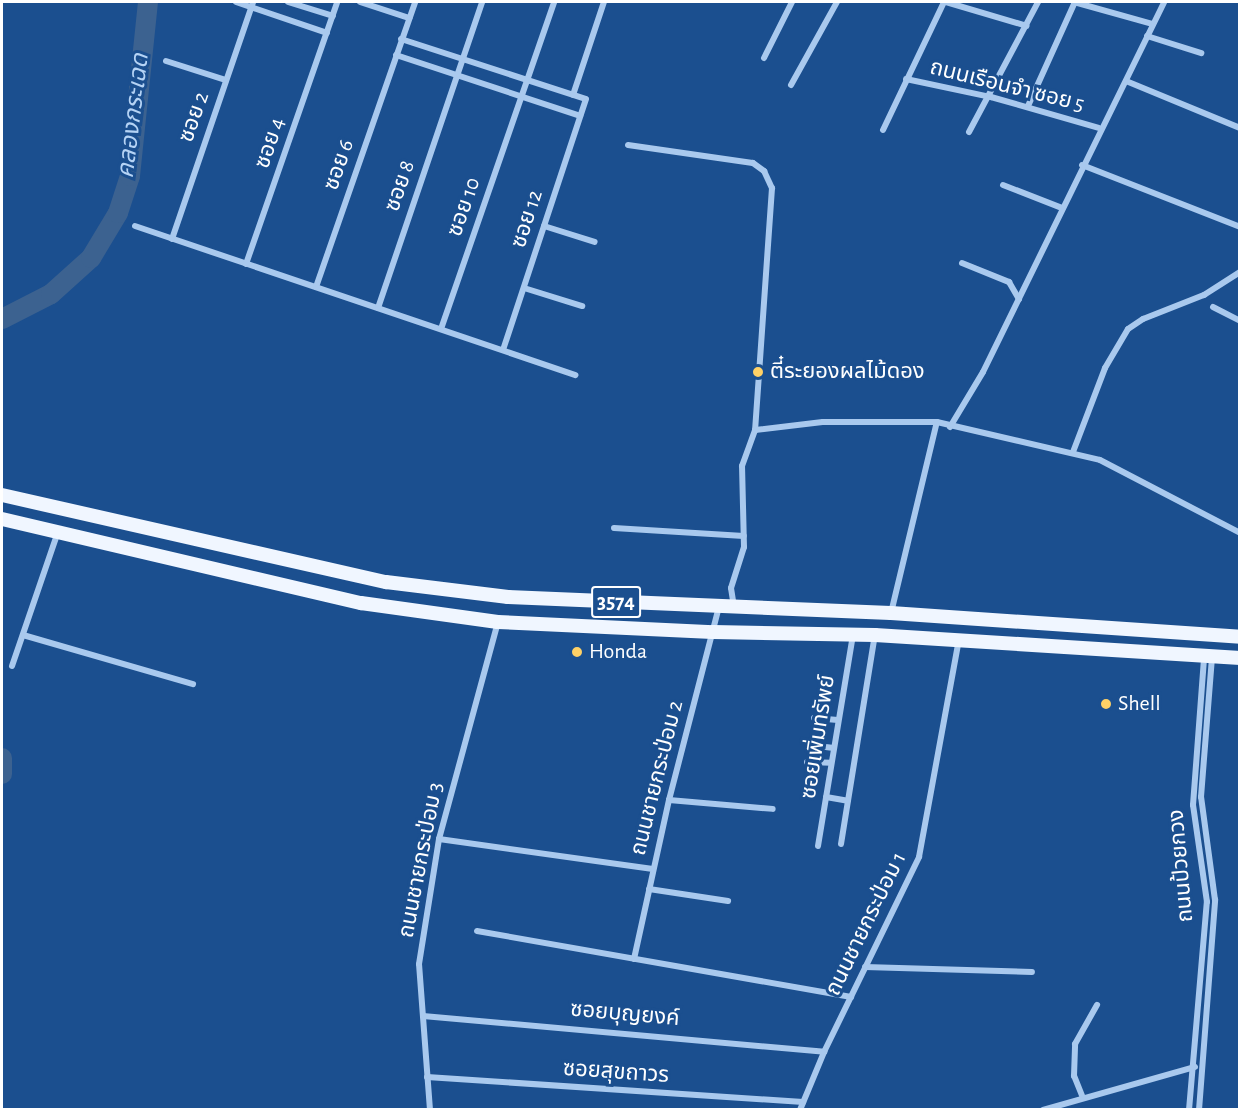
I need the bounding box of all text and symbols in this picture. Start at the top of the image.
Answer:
water label: คลองกระเฉด [112,52,156,180]
street label: ถนนเรือนจำ ซอย 5 [927,54,1087,118]
street label: ซอย 2 [173,88,215,146]
street label: ซอย 4 [249,114,291,172]
street label: ซอย 6 [318,136,360,194]
street label: ซอย 8 [379,157,421,215]
street label: ซอย 10 [442,174,486,240]
street label: ซอย 12 [505,187,549,251]
place label: ตี๋ระยองผลไม้ดอง [770,359,925,385]
marker: ตี๋ระยองผลไม้ดอง [751,365,765,379]
road number: 3574 [590,584,642,620]
place label: Honda [589,639,647,665]
marker: Honda [570,645,584,659]
street label: ซอยเพิ่มทรัพย์ [795,673,841,801]
place label: Shell [1118,691,1161,717]
marker: Shell [1099,697,1113,711]
street label: ถนนชายกระป่อม 2 [625,698,689,858]
street label: ถนนชายกระป่อม 3 [393,780,449,940]
street label: ถนนป้วยกวง [1163,808,1199,924]
street label: ถนนชายกระป่อม 1 [820,848,912,1000]
street label: ซอยบุญยงค์ [569,996,681,1032]
street label: ซอยสุขถาวร [562,1055,670,1089]

